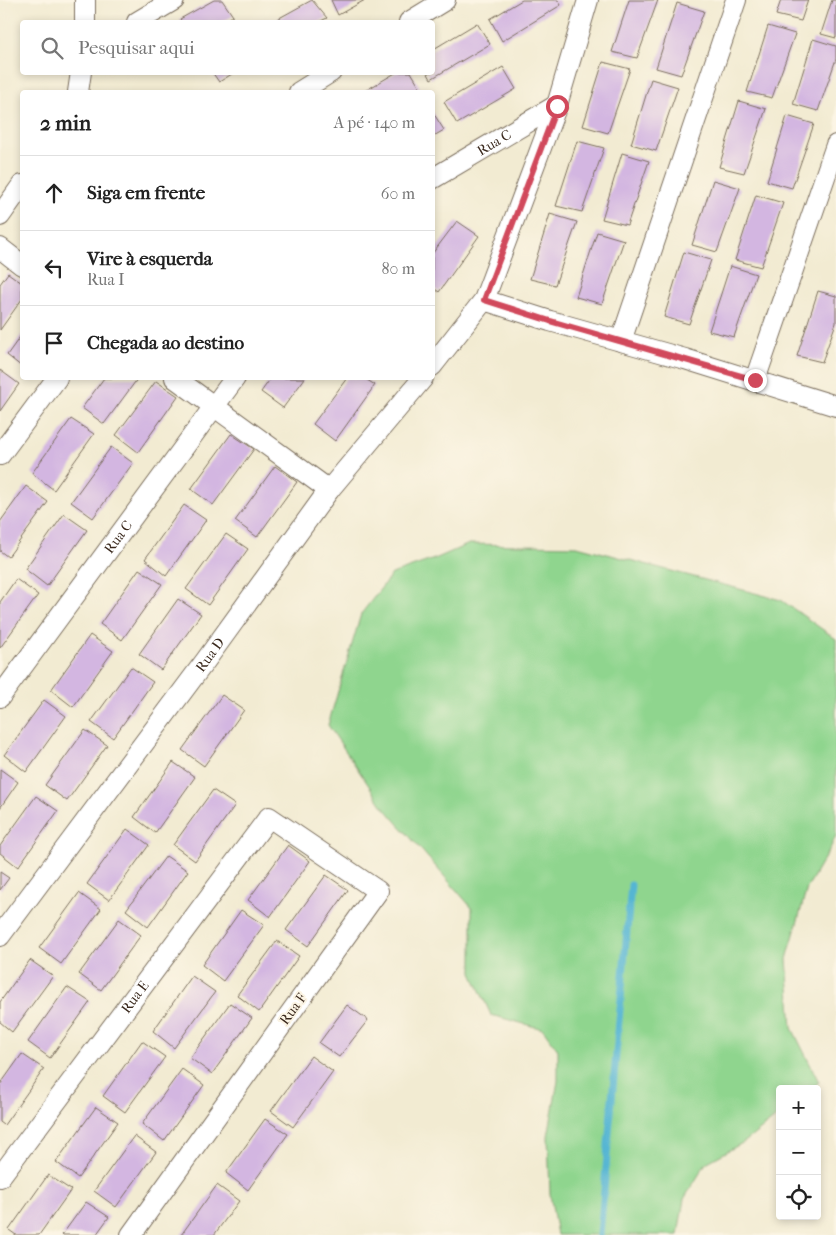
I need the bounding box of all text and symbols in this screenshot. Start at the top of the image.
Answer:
search box [20,20,435,75]
icon: search [38,34,66,62]
text: Pesquisar aqui [78,37,195,59]
route start [546,95,569,118]
text: 2 min [40,111,91,135]
text: A pé · 140 m [334,113,415,132]
street label: Rua C [474,126,514,159]
icon: ahead [40,179,68,207]
text: Siga em frente [87,182,205,204]
text: 60 m [381,184,415,203]
text: Vire à esquerda [87,248,213,270]
icon: left [40,254,68,282]
text: 80 m [381,259,415,278]
text: Rua I [87,270,124,289]
icon: arrive [40,329,68,357]
text: Chegada ao destino [87,332,244,354]
route end [744,369,767,392]
street label: Rua C [100,517,136,557]
street label: Rua D [192,634,228,675]
street label: Rua E [117,977,153,1016]
street label: Rua F [276,990,310,1028]
map controls [776,1085,821,1220]
button: + [776,1085,821,1130]
button: − [776,1130,821,1175]
button: locate [776,1175,821,1220]

